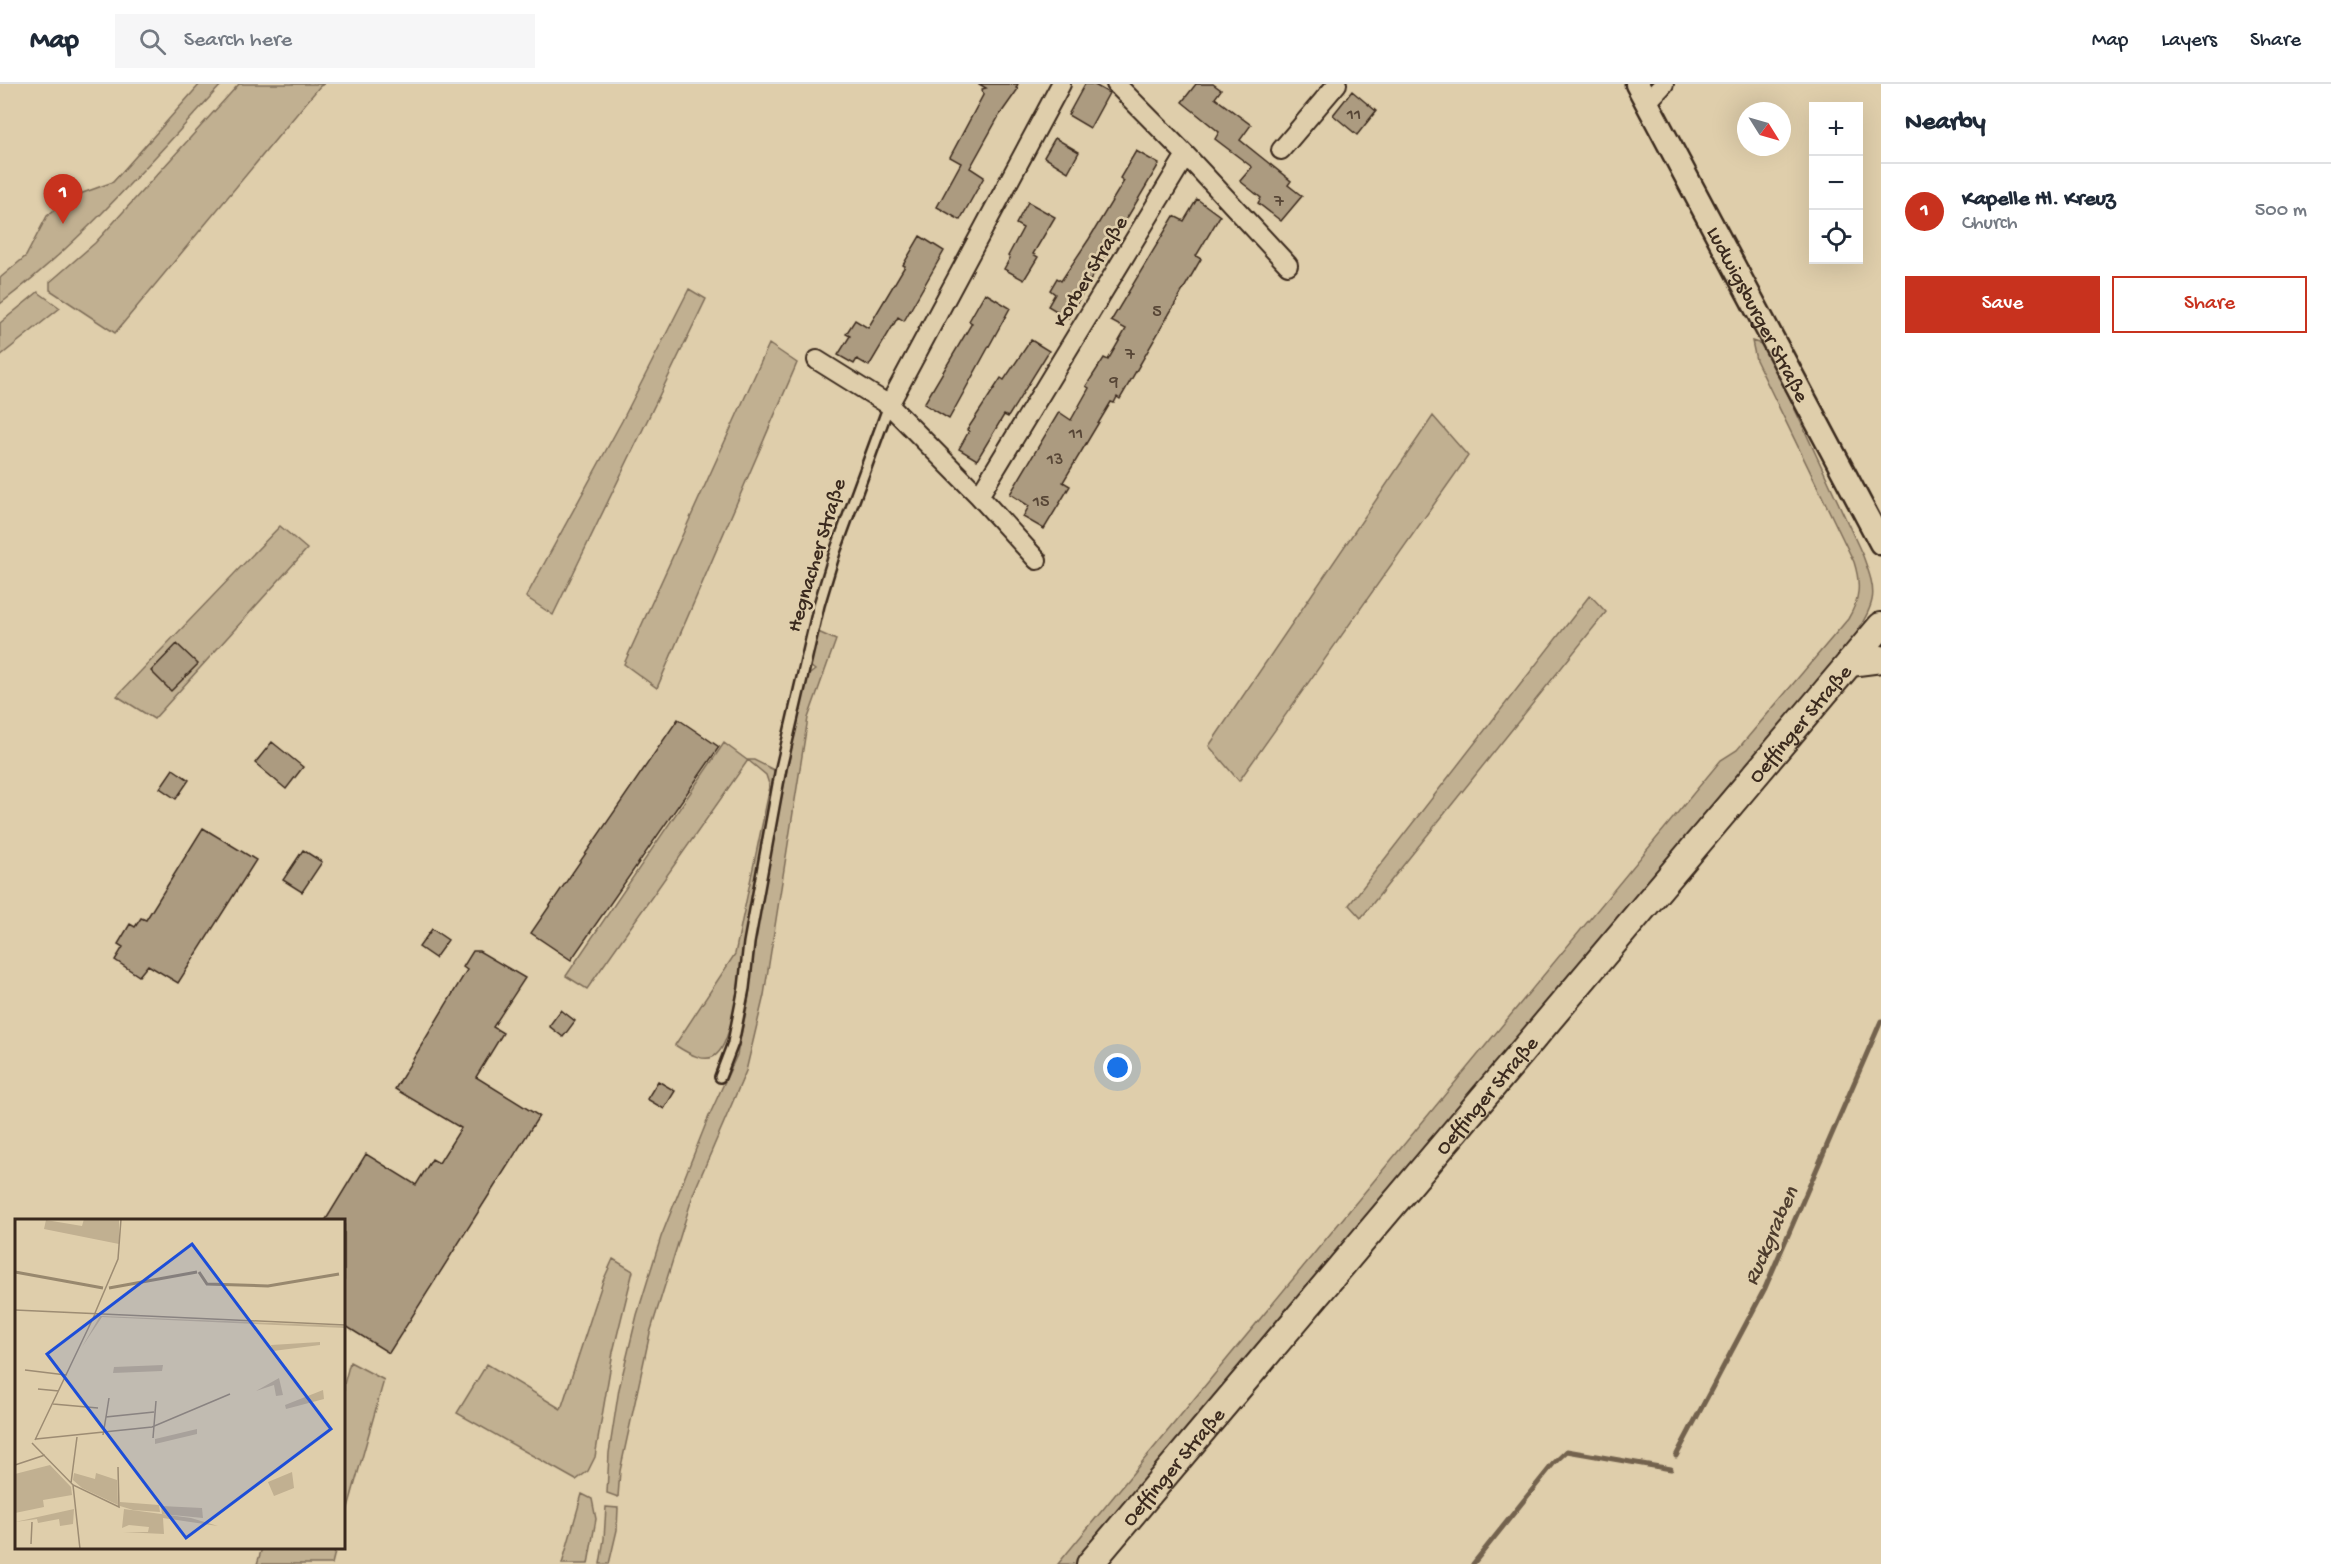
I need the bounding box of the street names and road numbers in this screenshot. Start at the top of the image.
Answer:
street label: Korber Straße [1049,212,1136,333]
street label: Ludwigsburger Straße [1699,223,1813,408]
street label: Hegnacher Straße [783,475,854,636]
street label: Oeffinger Straße [1745,660,1860,790]
street label: Oeffinger Straße [1431,1032,1546,1161]
street label: Oeffinger Straße [1118,1403,1233,1533]

